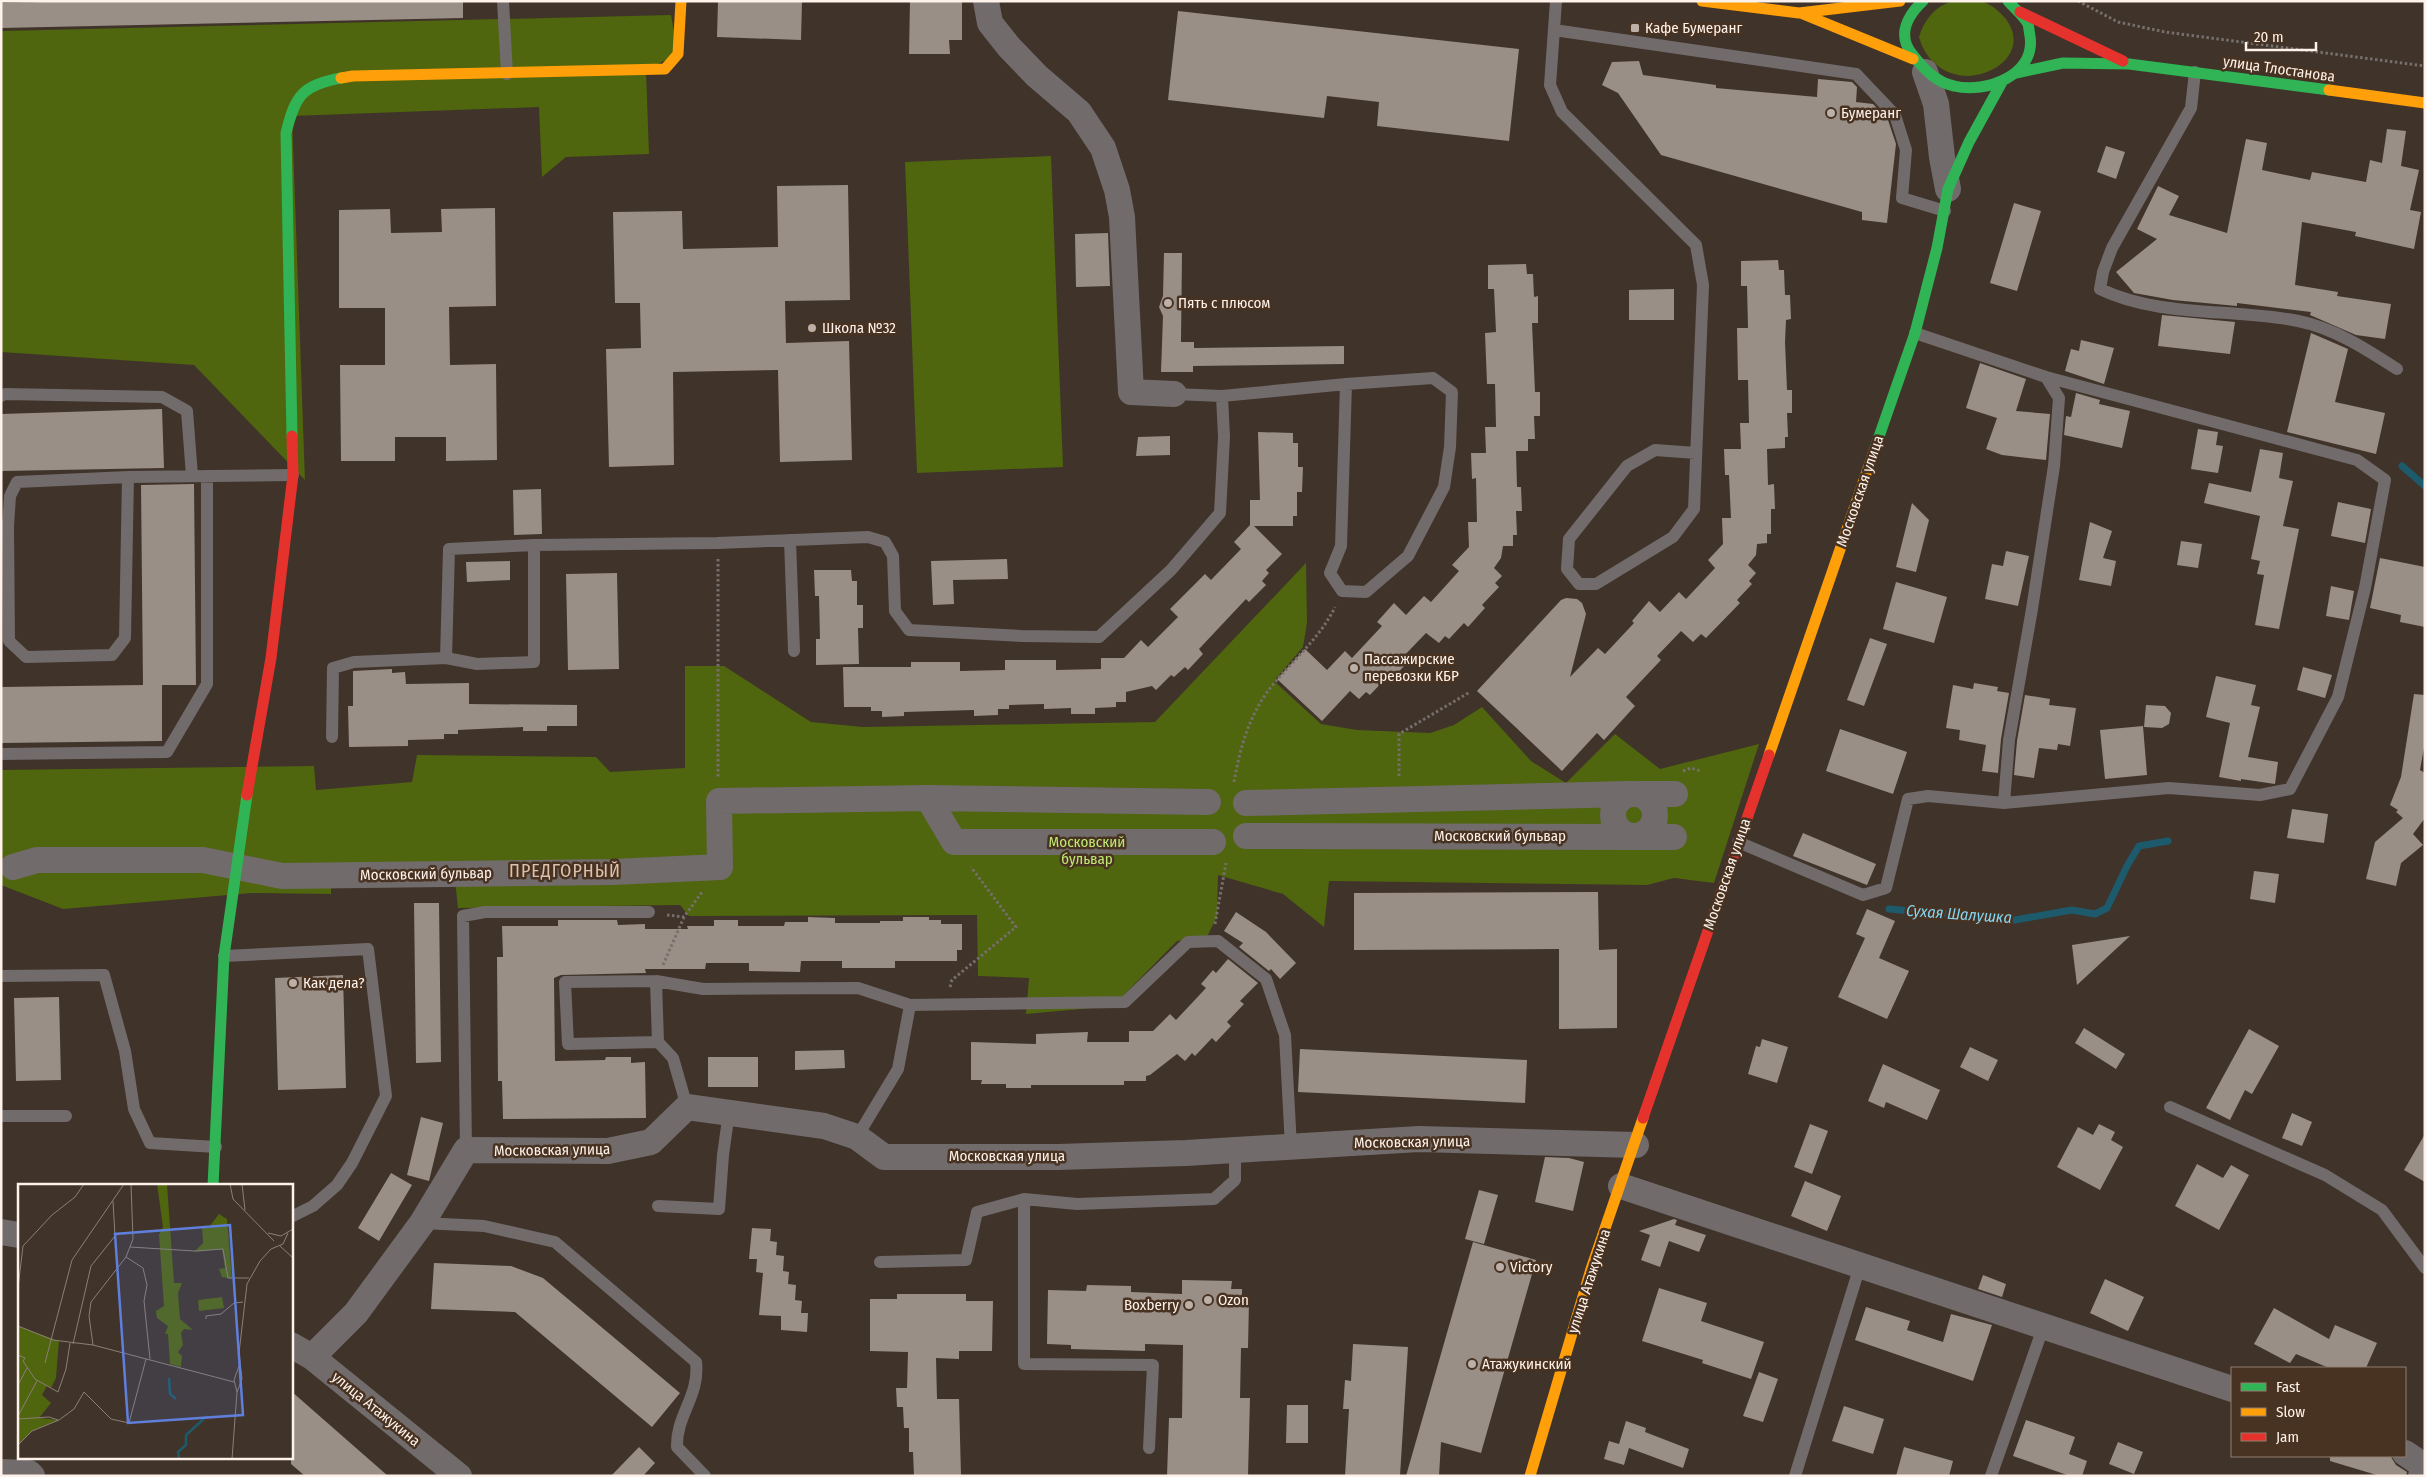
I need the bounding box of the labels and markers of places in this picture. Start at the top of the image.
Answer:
place label: Кафе Бумеранг [1645,19,1742,37]
marker: Кафе Бумеранг [1629,22,1641,34]
place label: Бумеранг [1841,104,1901,122]
marker: Бумеранг [1825,107,1837,119]
place label: Пять с плюсом [1178,294,1270,312]
marker: Пять с плюсом [1162,297,1174,309]
place label: Школа №32 [822,319,896,337]
marker: Школа №32 [806,322,818,334]
place label: Пассажирские перевозки КБР [1364,650,1459,685]
marker: Пассажирские перевозки КБР [1348,662,1360,674]
place label: Как дела? [303,974,365,992]
marker: Как дела? [287,977,299,989]
place label: Victory [1510,1258,1553,1276]
marker: Victory [1494,1261,1506,1273]
place label: Ozon [1218,1291,1249,1309]
marker: Ozon [1202,1294,1214,1306]
place label: Boxberry [1124,1296,1179,1314]
marker: Boxberry [1183,1299,1195,1311]
place label: Атажукинский [1482,1355,1572,1373]
marker: Атажукинский [1466,1358,1478,1370]

